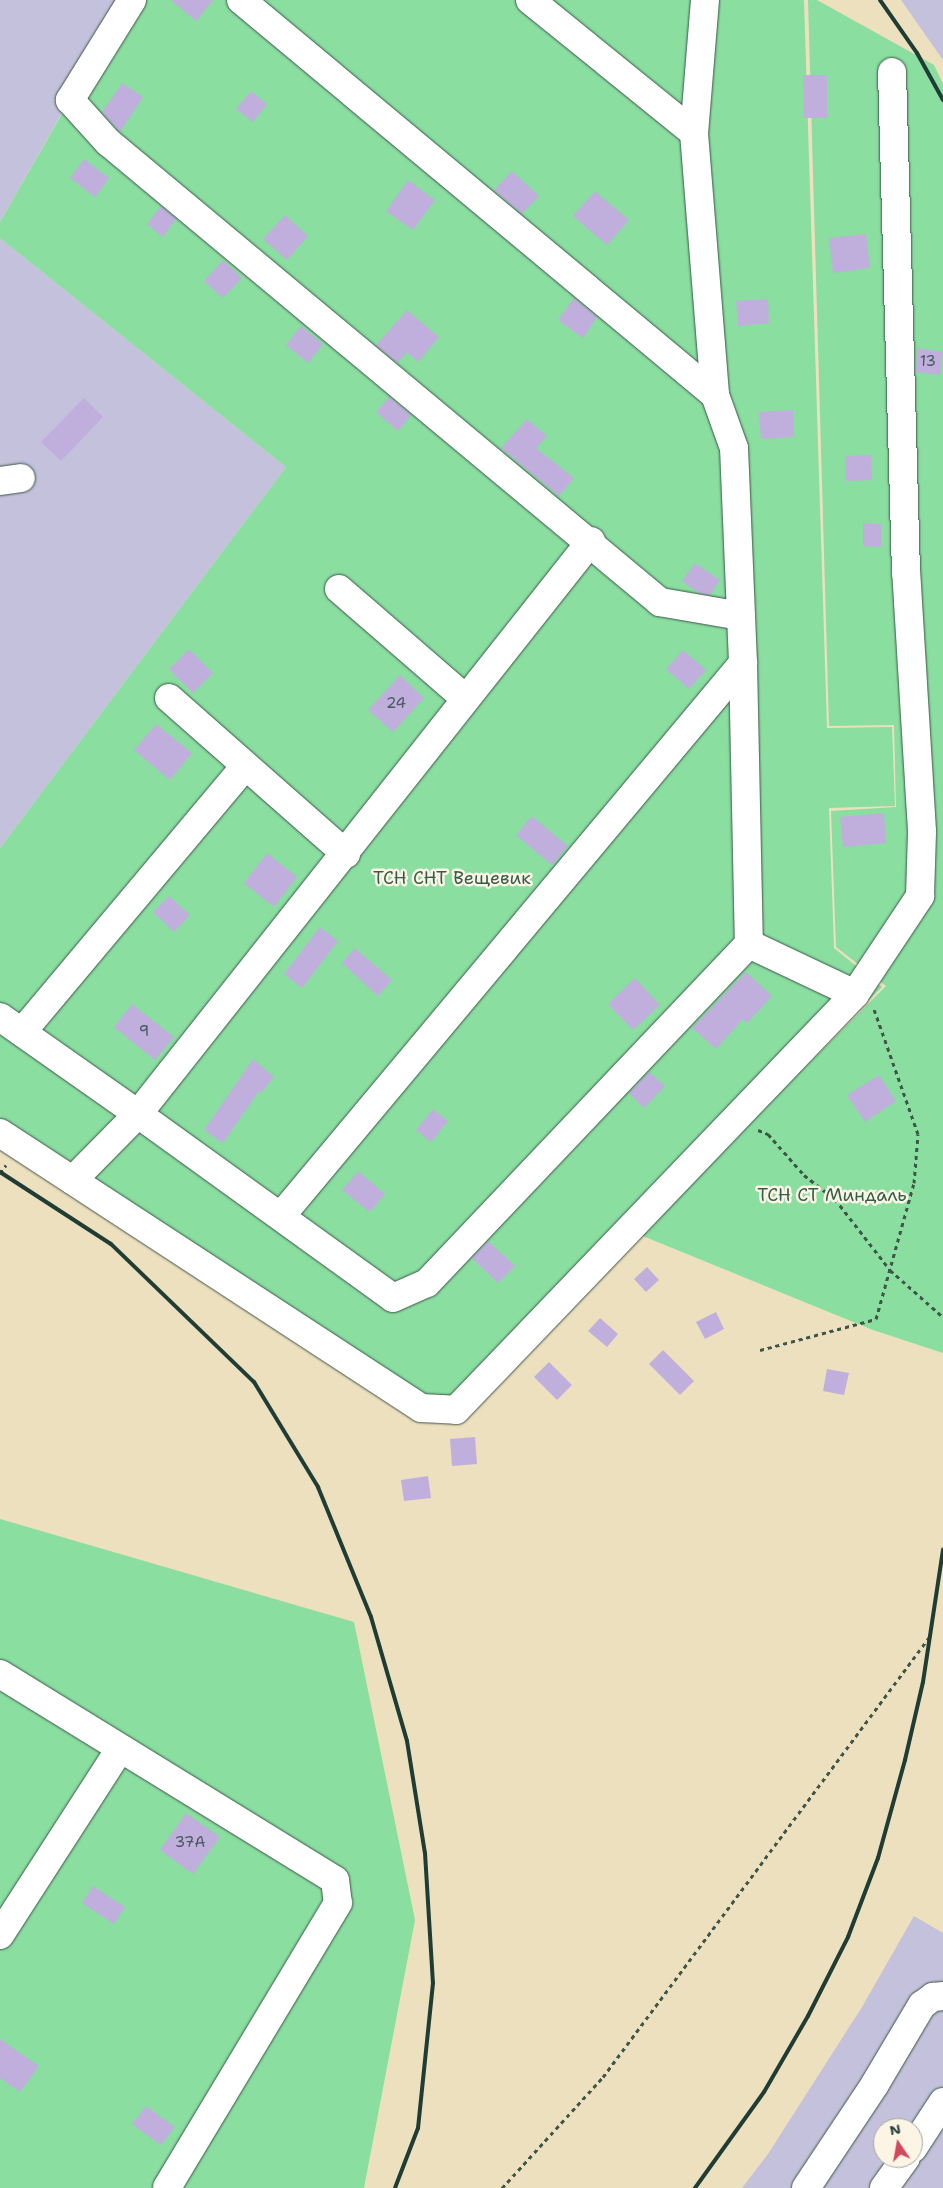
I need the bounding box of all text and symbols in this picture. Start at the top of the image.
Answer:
house number: 13 [920,353,936,371]
house number: 24 [386,695,406,713]
park label: ТСН СНТ Вещевик [373,867,531,889]
house number: 9 [139,1023,149,1041]
park label: ТСН СТ Миндаль [757,1184,907,1206]
house number: 37А [175,1834,205,1852]
north arrow [873,2118,923,2168]
text: N [888,2119,902,2139]

